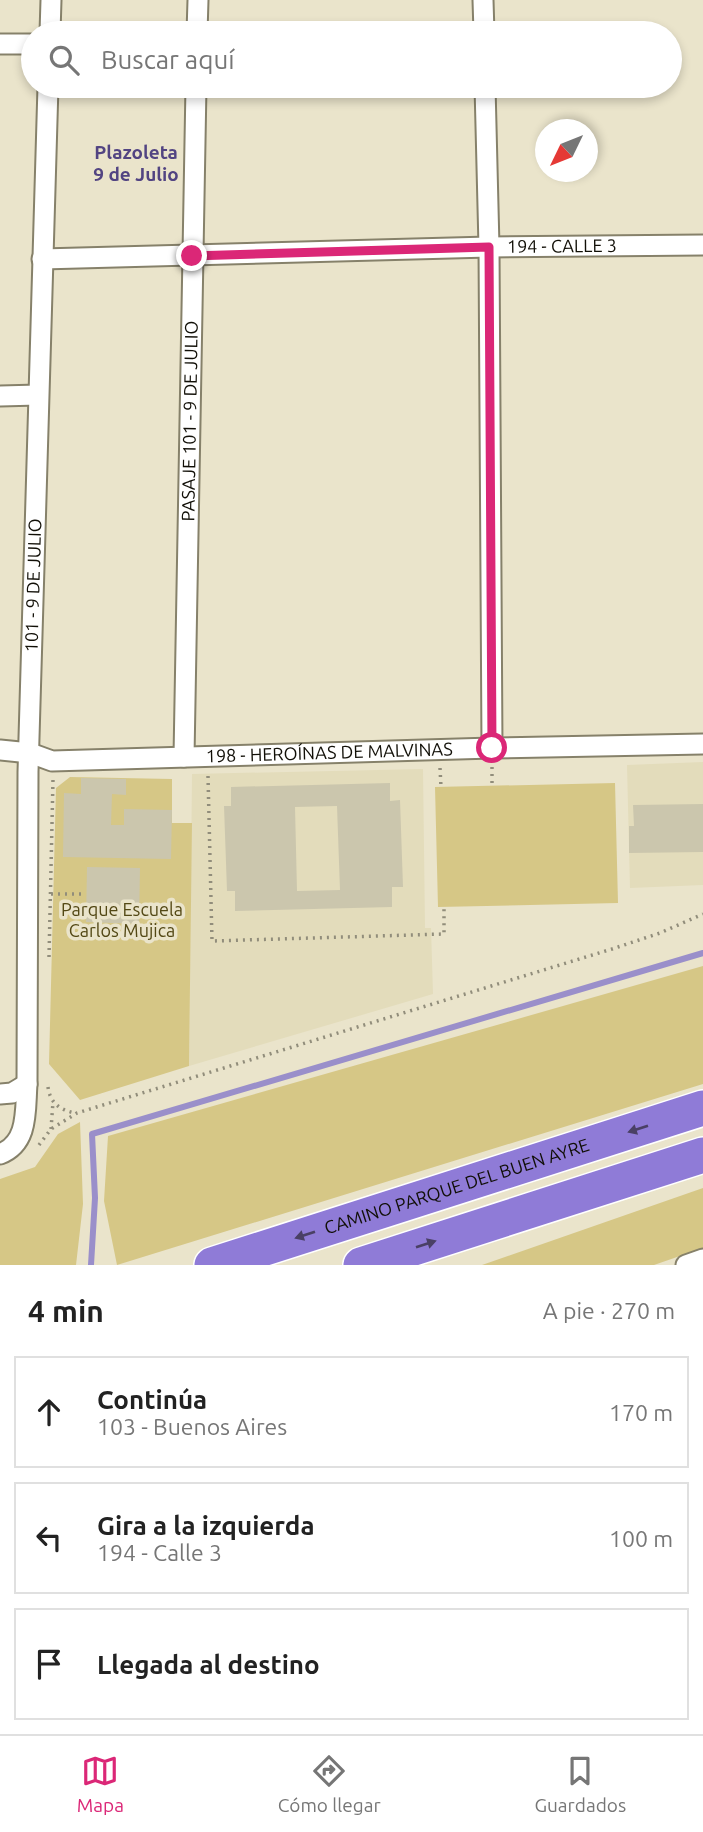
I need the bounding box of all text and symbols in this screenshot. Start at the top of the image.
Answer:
search box [21,21,682,98]
icon: search [45,41,83,79]
text: Buscar aquí [101,45,235,74]
north arrow [535,119,598,182]
district label: Plazoleta 9 de Julio [93,141,179,185]
street label: 194 - CALLE 3 [507,235,617,256]
route end [176,240,207,271]
street label: PASAJE 101 - 9 DE JULIO [177,320,201,522]
street label: 101 - 9 DE JULIO [20,518,44,653]
route start [476,732,507,763]
street label: 198 - HEROÍNAS DE MALVINAS [206,738,453,765]
park label: Parque Escuela Carlos Mujica [61,899,183,940]
one-way arrow [627,1124,648,1135]
street label: CAMINO PARQUE DEL BUEN AYRE [322,1134,591,1237]
one-way arrow [294,1231,315,1241]
one-way arrow [416,1238,437,1249]
text: 4 min [28,1294,104,1328]
text: A pie · 270 m [543,1298,675,1323]
text: Continúa [97,1385,207,1414]
icon: ahead [30,1393,68,1431]
text: 170 m [609,1400,673,1425]
text: 103 - Buenos Aires [97,1414,287,1439]
text: Gira a la izquierda [97,1511,315,1540]
icon: left [30,1519,68,1557]
text: 100 m [609,1526,673,1551]
text: 194 - Calle 3 [97,1540,222,1565]
icon: arrive [30,1645,68,1683]
text: Llegada al destino [97,1650,320,1679]
tab: Mapa [77,1752,124,1816]
tab: Cómo llegar [278,1752,381,1816]
tab: Guardados [534,1752,626,1816]

